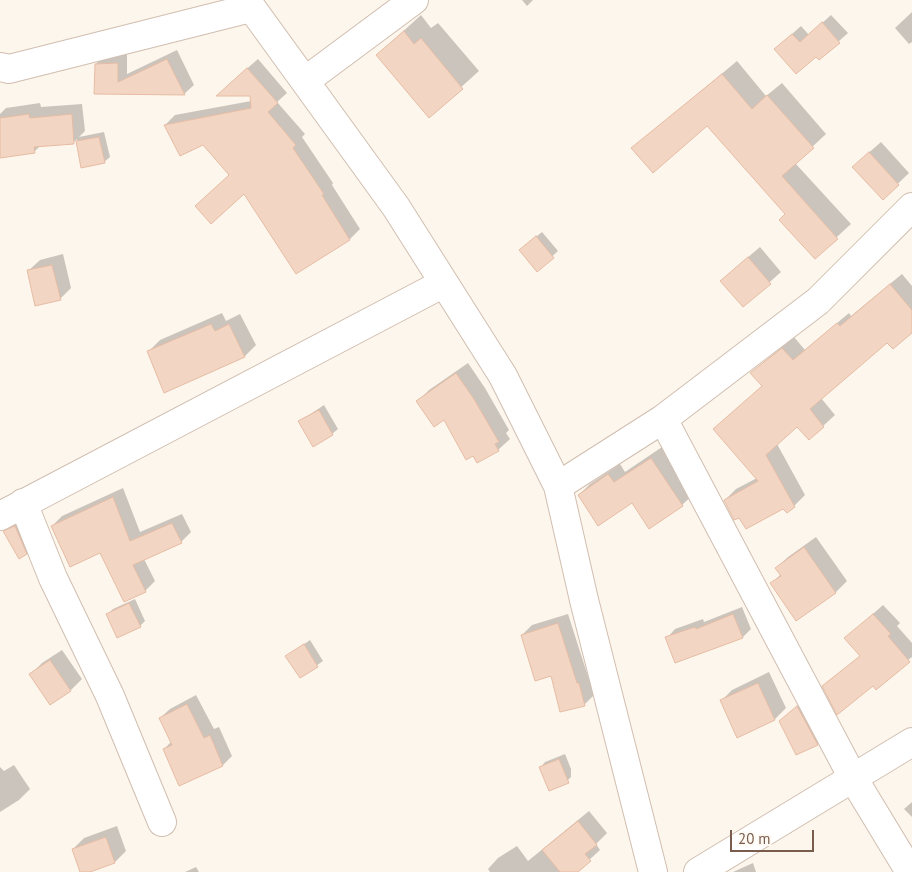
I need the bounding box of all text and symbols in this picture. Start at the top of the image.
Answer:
scale bar [732,820,816,852]
text: 20 m [738,829,771,848]

